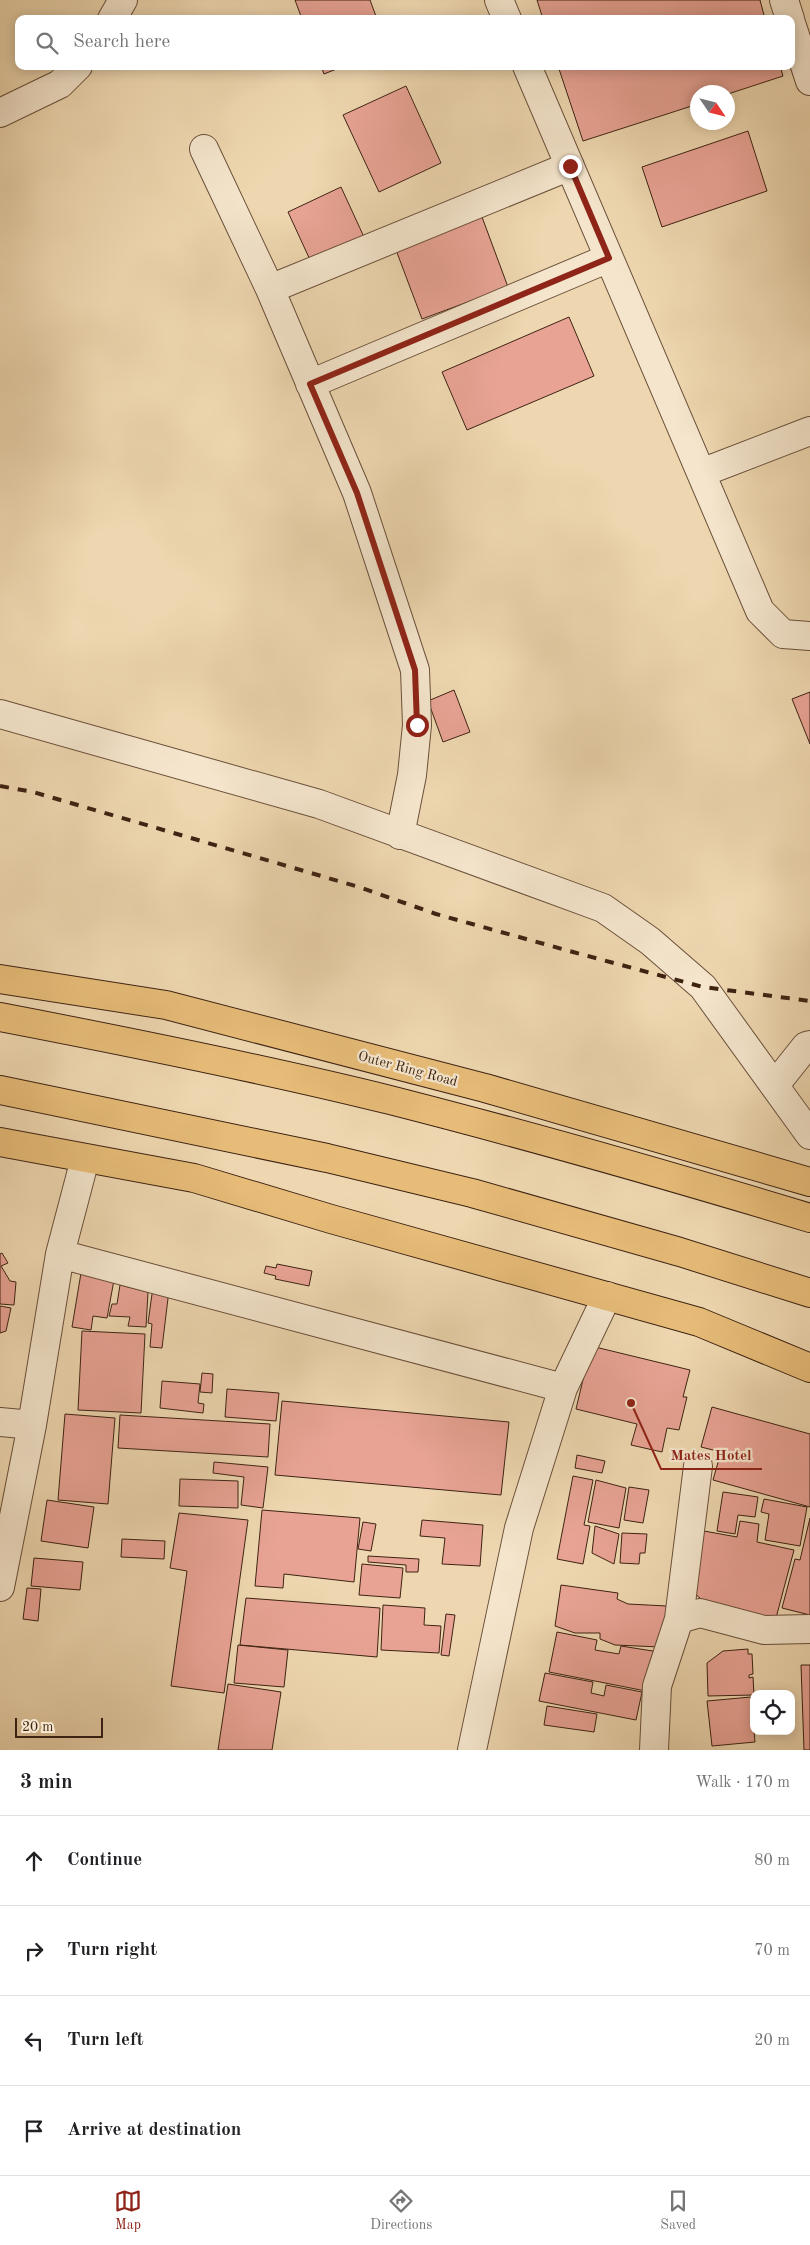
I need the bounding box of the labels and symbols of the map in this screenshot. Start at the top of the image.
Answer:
north arrow [690,85,735,130]
route end [559,155,582,178]
route start [406,714,429,737]
street label: Outer Ring Road [357,1049,459,1089]
callout: Mates Hotel [661,1439,762,1469]
text: Mates Hotel [670,1449,752,1464]
scale bar [15,1715,102,1738]

